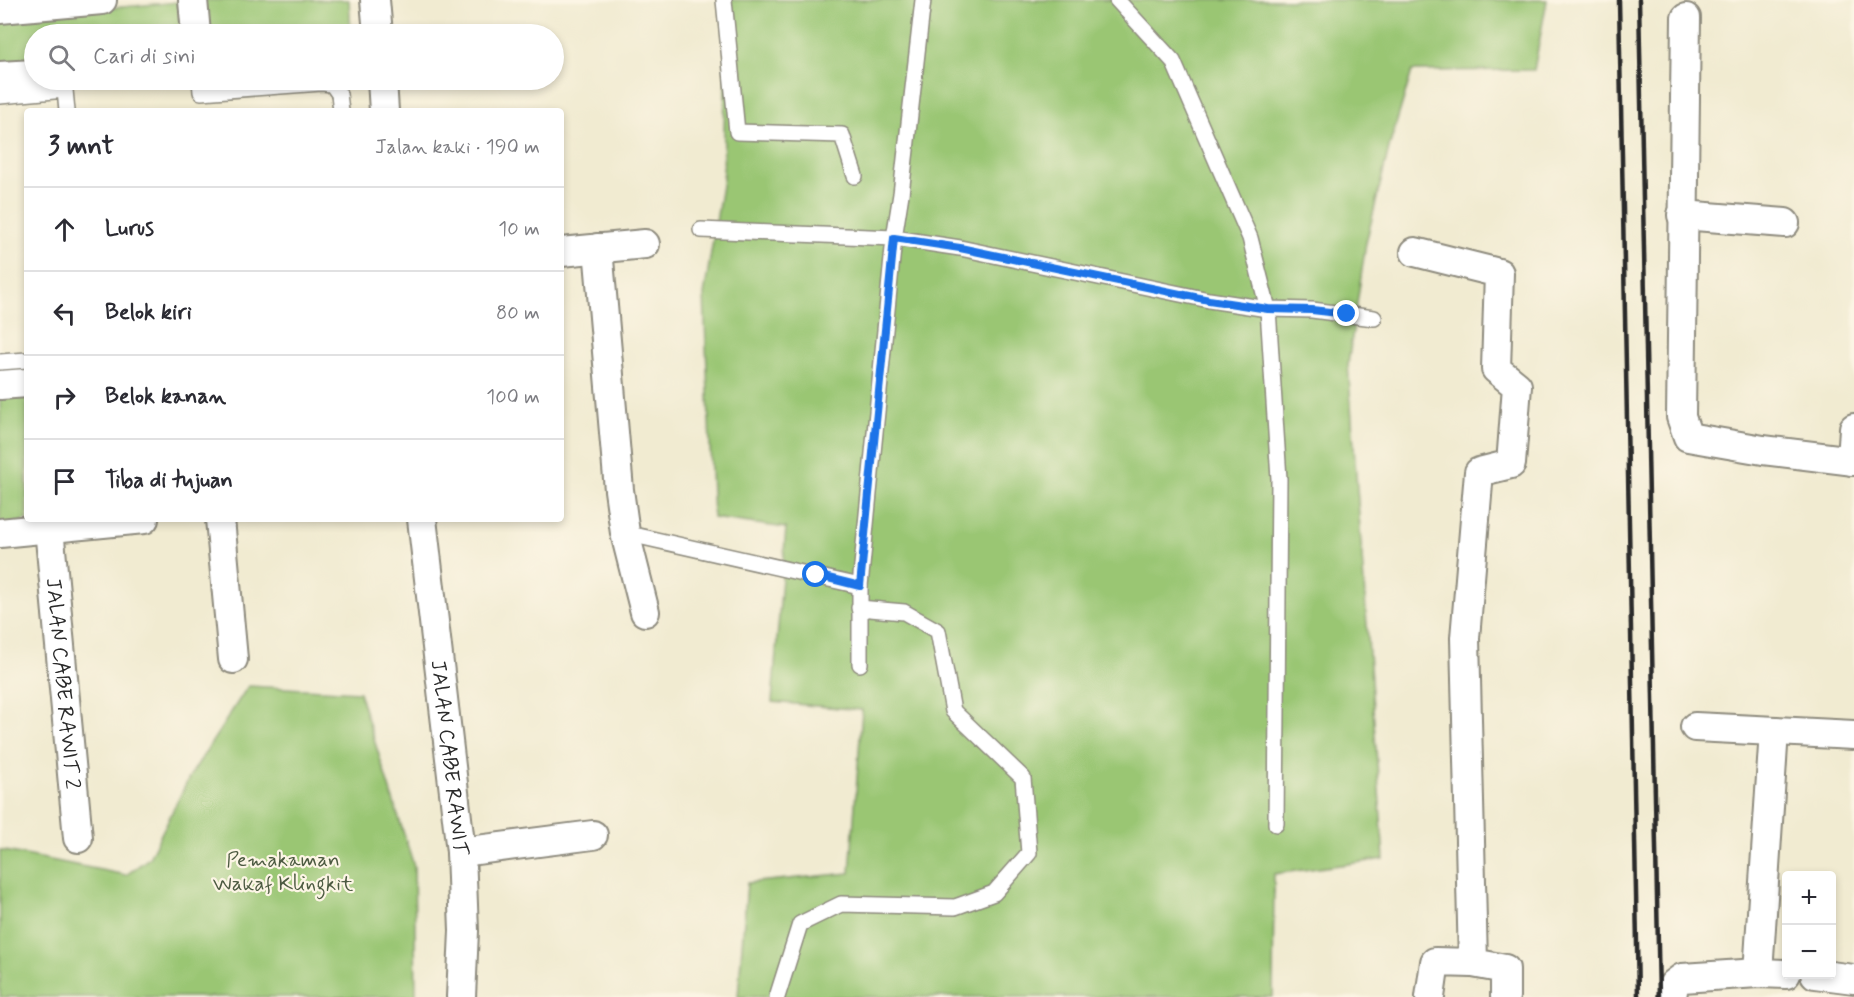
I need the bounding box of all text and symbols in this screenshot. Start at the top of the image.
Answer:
search box [24,24,564,90]
icon: search [45,41,78,74]
text: Cari di sini [93,43,195,71]
text: 3 mnt [48,130,114,164]
text: Jalan kaki · 190 m [375,134,540,161]
icon: ahead [48,213,81,246]
text: Lurus [105,215,154,243]
text: 10 m [498,216,540,243]
icon: left [48,297,81,330]
text: Belok kiri [105,299,192,327]
text: 80 m [496,300,540,327]
route end [1333,300,1359,326]
icon: right [48,381,81,414]
text: Belok kanan [105,383,226,411]
text: 100 m [486,384,540,411]
icon: arrive [48,465,81,498]
text: Tiba di tujuan [105,467,233,495]
route start [802,561,828,587]
street label: JALAN CABE RAWIT 2 [39,577,86,790]
street label: JALAN CABE RAWIT [424,658,474,857]
park label: Pemakaman Wakaf Klingkit [213,846,354,900]
map controls [1782,871,1836,979]
button: + [1782,871,1836,925]
button: − [1782,925,1836,979]

